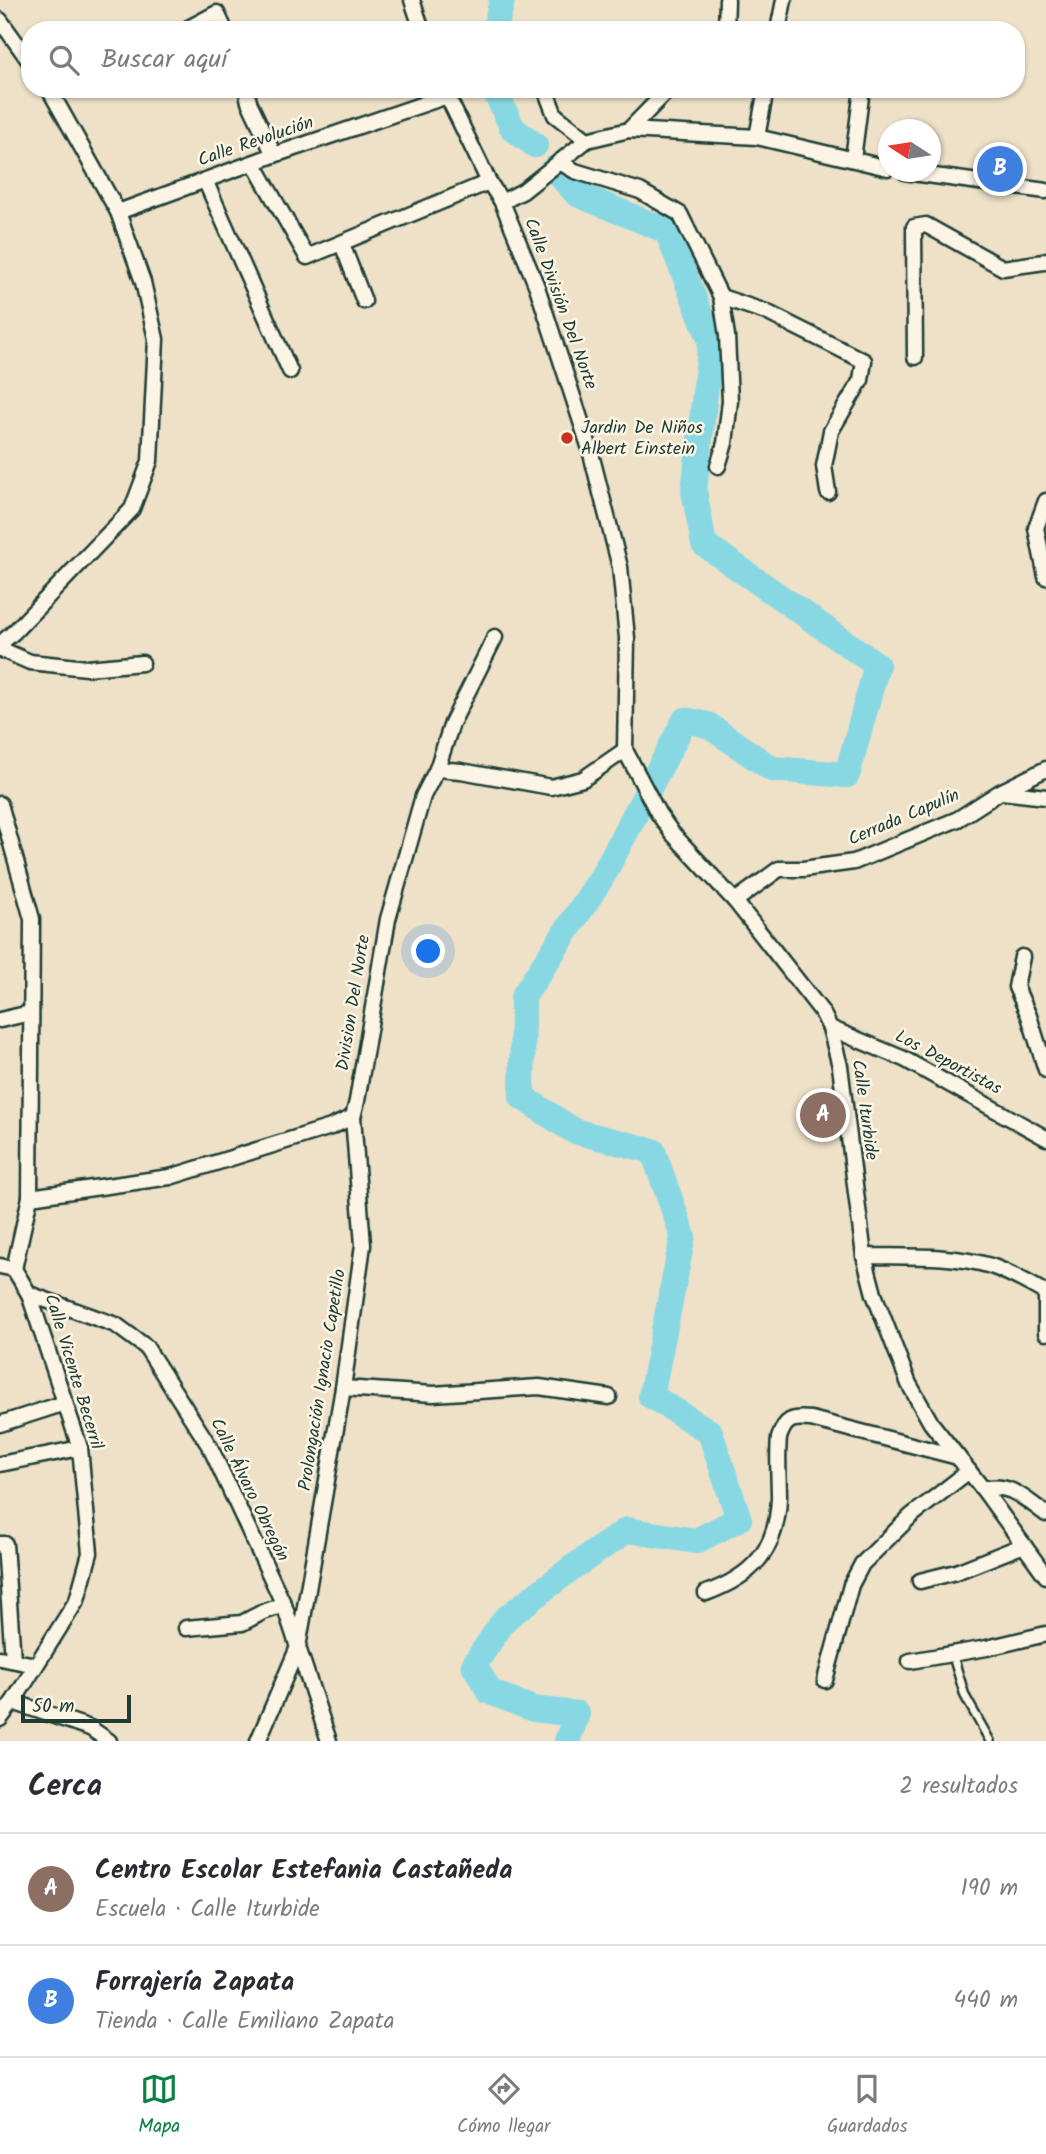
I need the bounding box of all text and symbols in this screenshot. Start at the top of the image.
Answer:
search box [21,21,1025,98]
text: Buscar aquí [101,39,227,81]
icon: search [45,41,83,79]
street label: Calle Revolución [194,109,318,175]
north arrow [878,119,941,182]
pin: B [977,143,1023,195]
street label: Calle División Del Norte [515,214,605,394]
place label: Jardin De Niños Albert Einstein [581,414,703,464]
marker: Jardin De Niños Albert Einstein [559,430,575,446]
street label: Cerrada Capulín [844,781,964,855]
street label: Division Del Norte [329,933,379,1073]
your location [411,934,445,968]
street label: Los Deportistas [889,1023,1007,1103]
street label: Calle Iturbide [843,1058,885,1162]
pin: A [800,1089,846,1141]
street label: Prolongación Ignacio Capetillo [291,1267,355,1493]
street label: Calle Vicente Becerril [36,1291,111,1454]
street label: Calle Álvaro Obregón [202,1413,296,1567]
scale bar [21,1692,131,1724]
text: 50 m [32,1692,74,1722]
text: Cerca [28,1763,102,1811]
text: 2 resultados [900,1769,1018,1805]
text: Centro Escolar Estefania Castañeda [95,1850,512,1892]
text: A [44,1871,58,1907]
text: 190 m [961,1871,1018,1907]
text: Escuela · Calle Iturbide [95,1892,320,1928]
text: Forrajería Zapata [95,1962,294,2004]
text: B [44,1983,58,2019]
text: 440 m [954,1983,1018,2019]
text: Tienda · Calle Emiliano Zapata [95,2004,395,2040]
tab: Mapa [138,2070,180,2142]
tab: Cómo llegar [457,2070,550,2142]
tab: Guardados [827,2070,908,2142]

